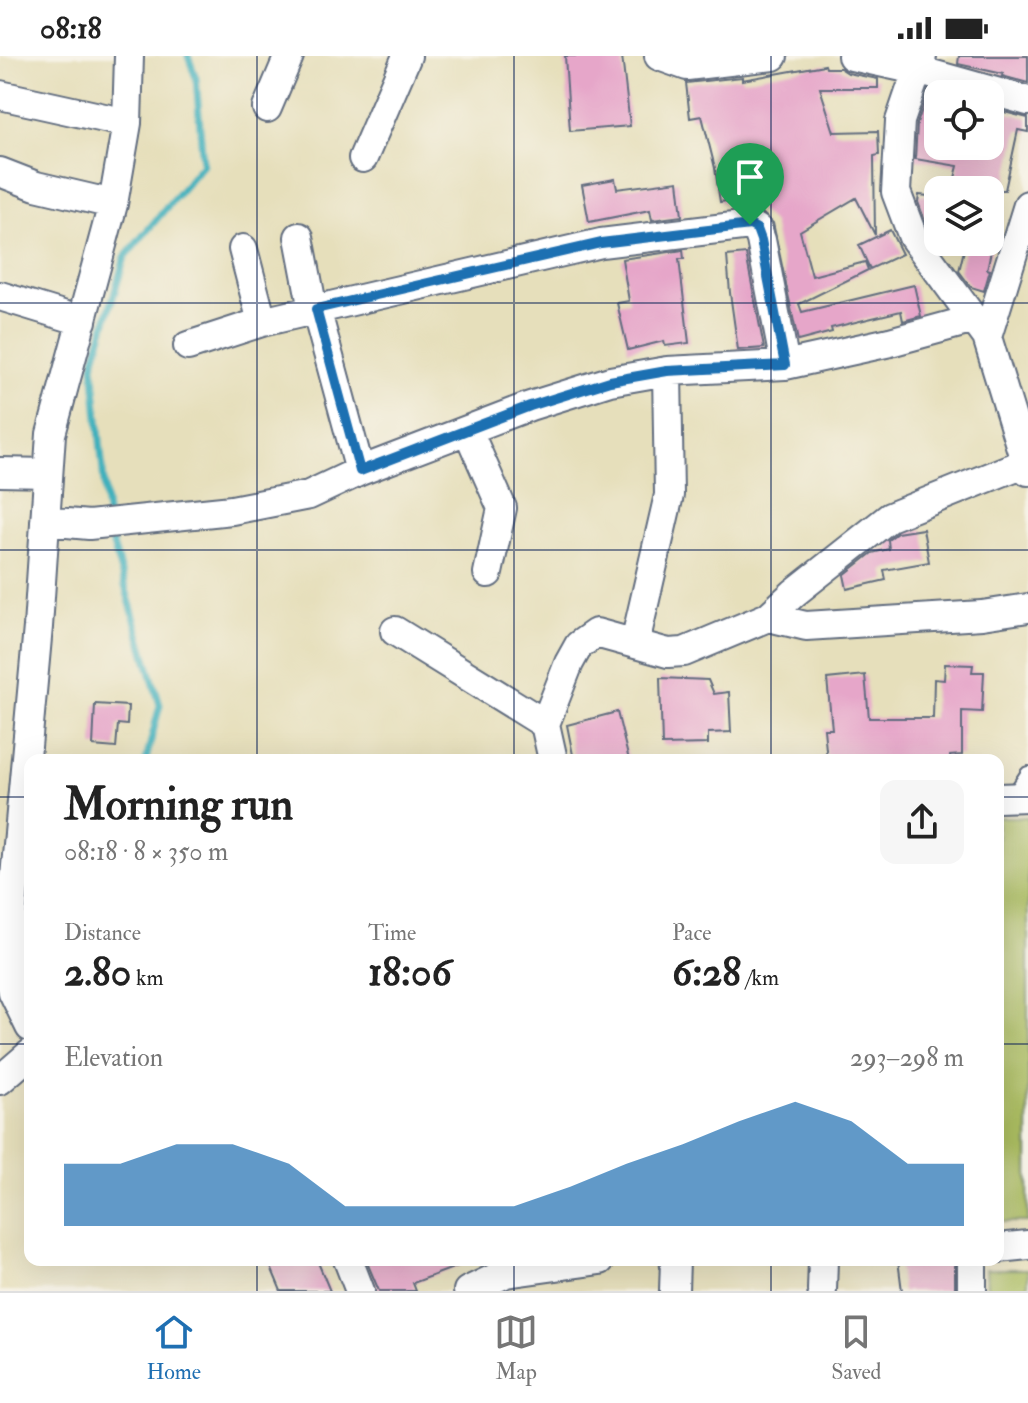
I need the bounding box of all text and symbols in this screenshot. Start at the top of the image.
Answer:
text: 08:18 [40,10,102,47]
map controls [924,80,1004,256]
button: locate [924,80,1004,160]
pin [716,143,784,225]
icon: arrive [728,155,772,199]
button: layers [924,176,1004,256]
text: Morning run [64,778,293,833]
button: share [880,780,964,864]
text: 08:18 · 8 × 350 m [64,836,228,868]
text: Distance [64,919,141,947]
text: Time [368,919,416,947]
text: Pace [672,919,711,947]
text: 2.80 [64,947,131,998]
text: 18:06 [368,947,452,998]
text: 6:28 [672,947,741,998]
text: km [131,964,164,992]
text: /km [741,964,779,992]
text: Elevation [64,1042,163,1074]
text: 293–298 m [850,1042,964,1074]
tab: Home [147,1310,201,1386]
tab: Map [494,1310,538,1386]
tab: Saved [831,1310,881,1386]

